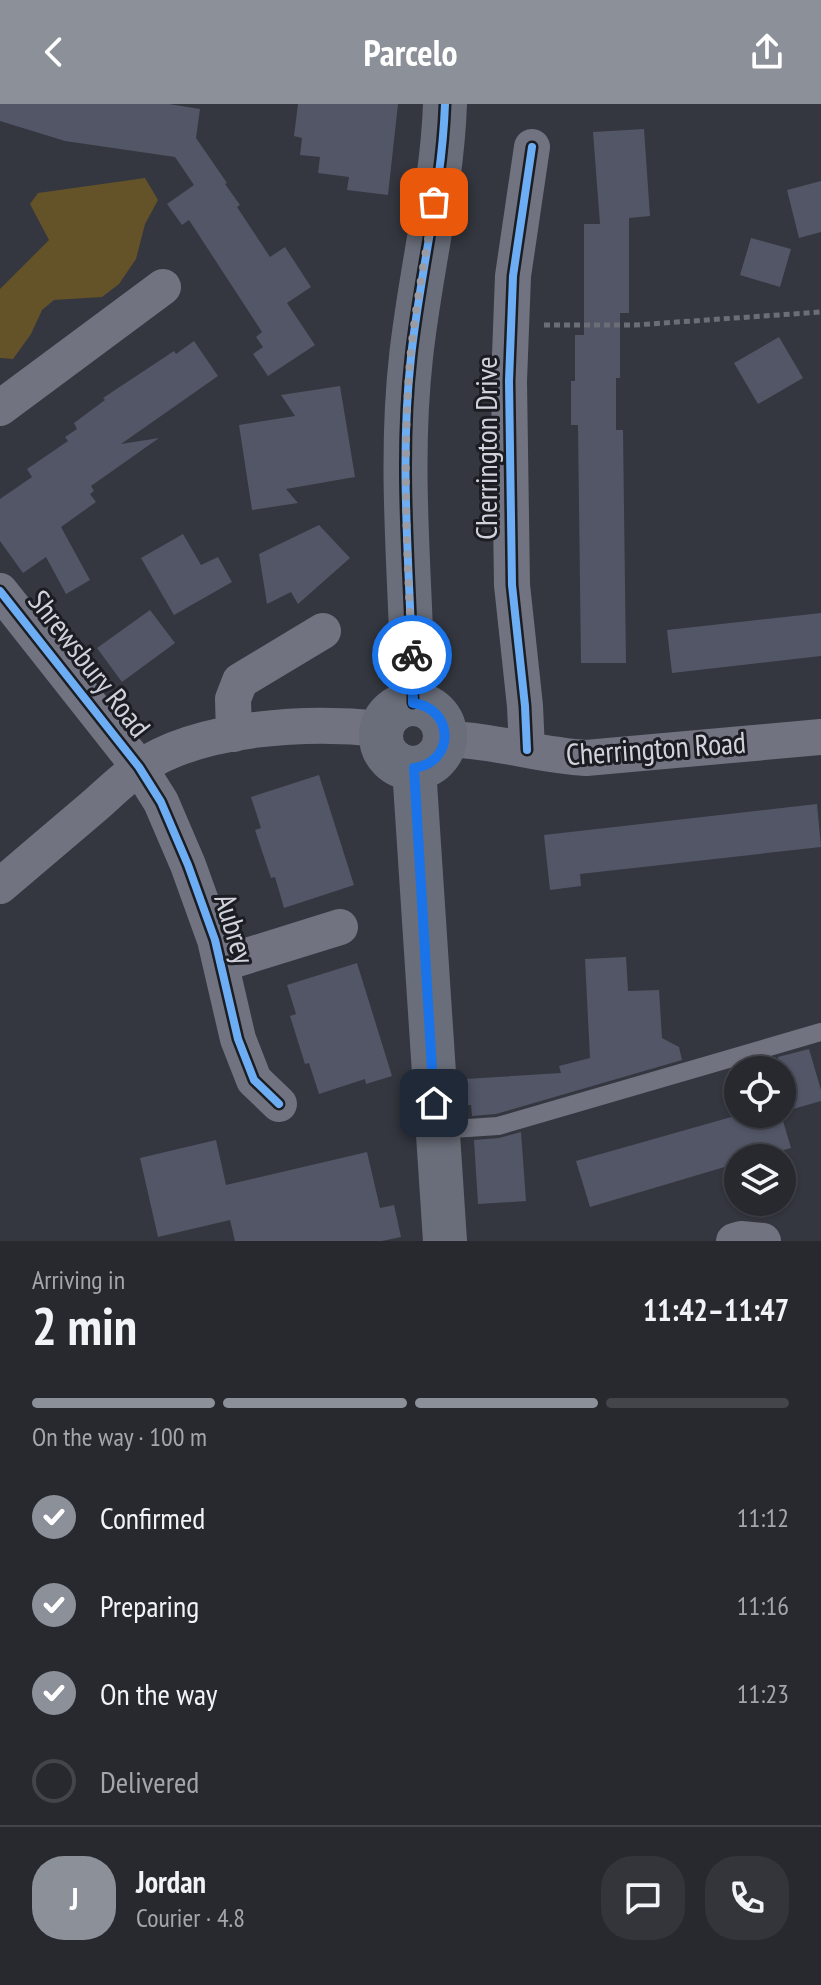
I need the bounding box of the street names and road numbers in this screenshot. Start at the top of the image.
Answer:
street label: Cherrington Drive [466,356,505,540]
street label: Shrewsbury Road [20,582,160,745]
street label: Cherrington Road [565,722,747,773]
street label: Aubrey [206,889,265,969]

